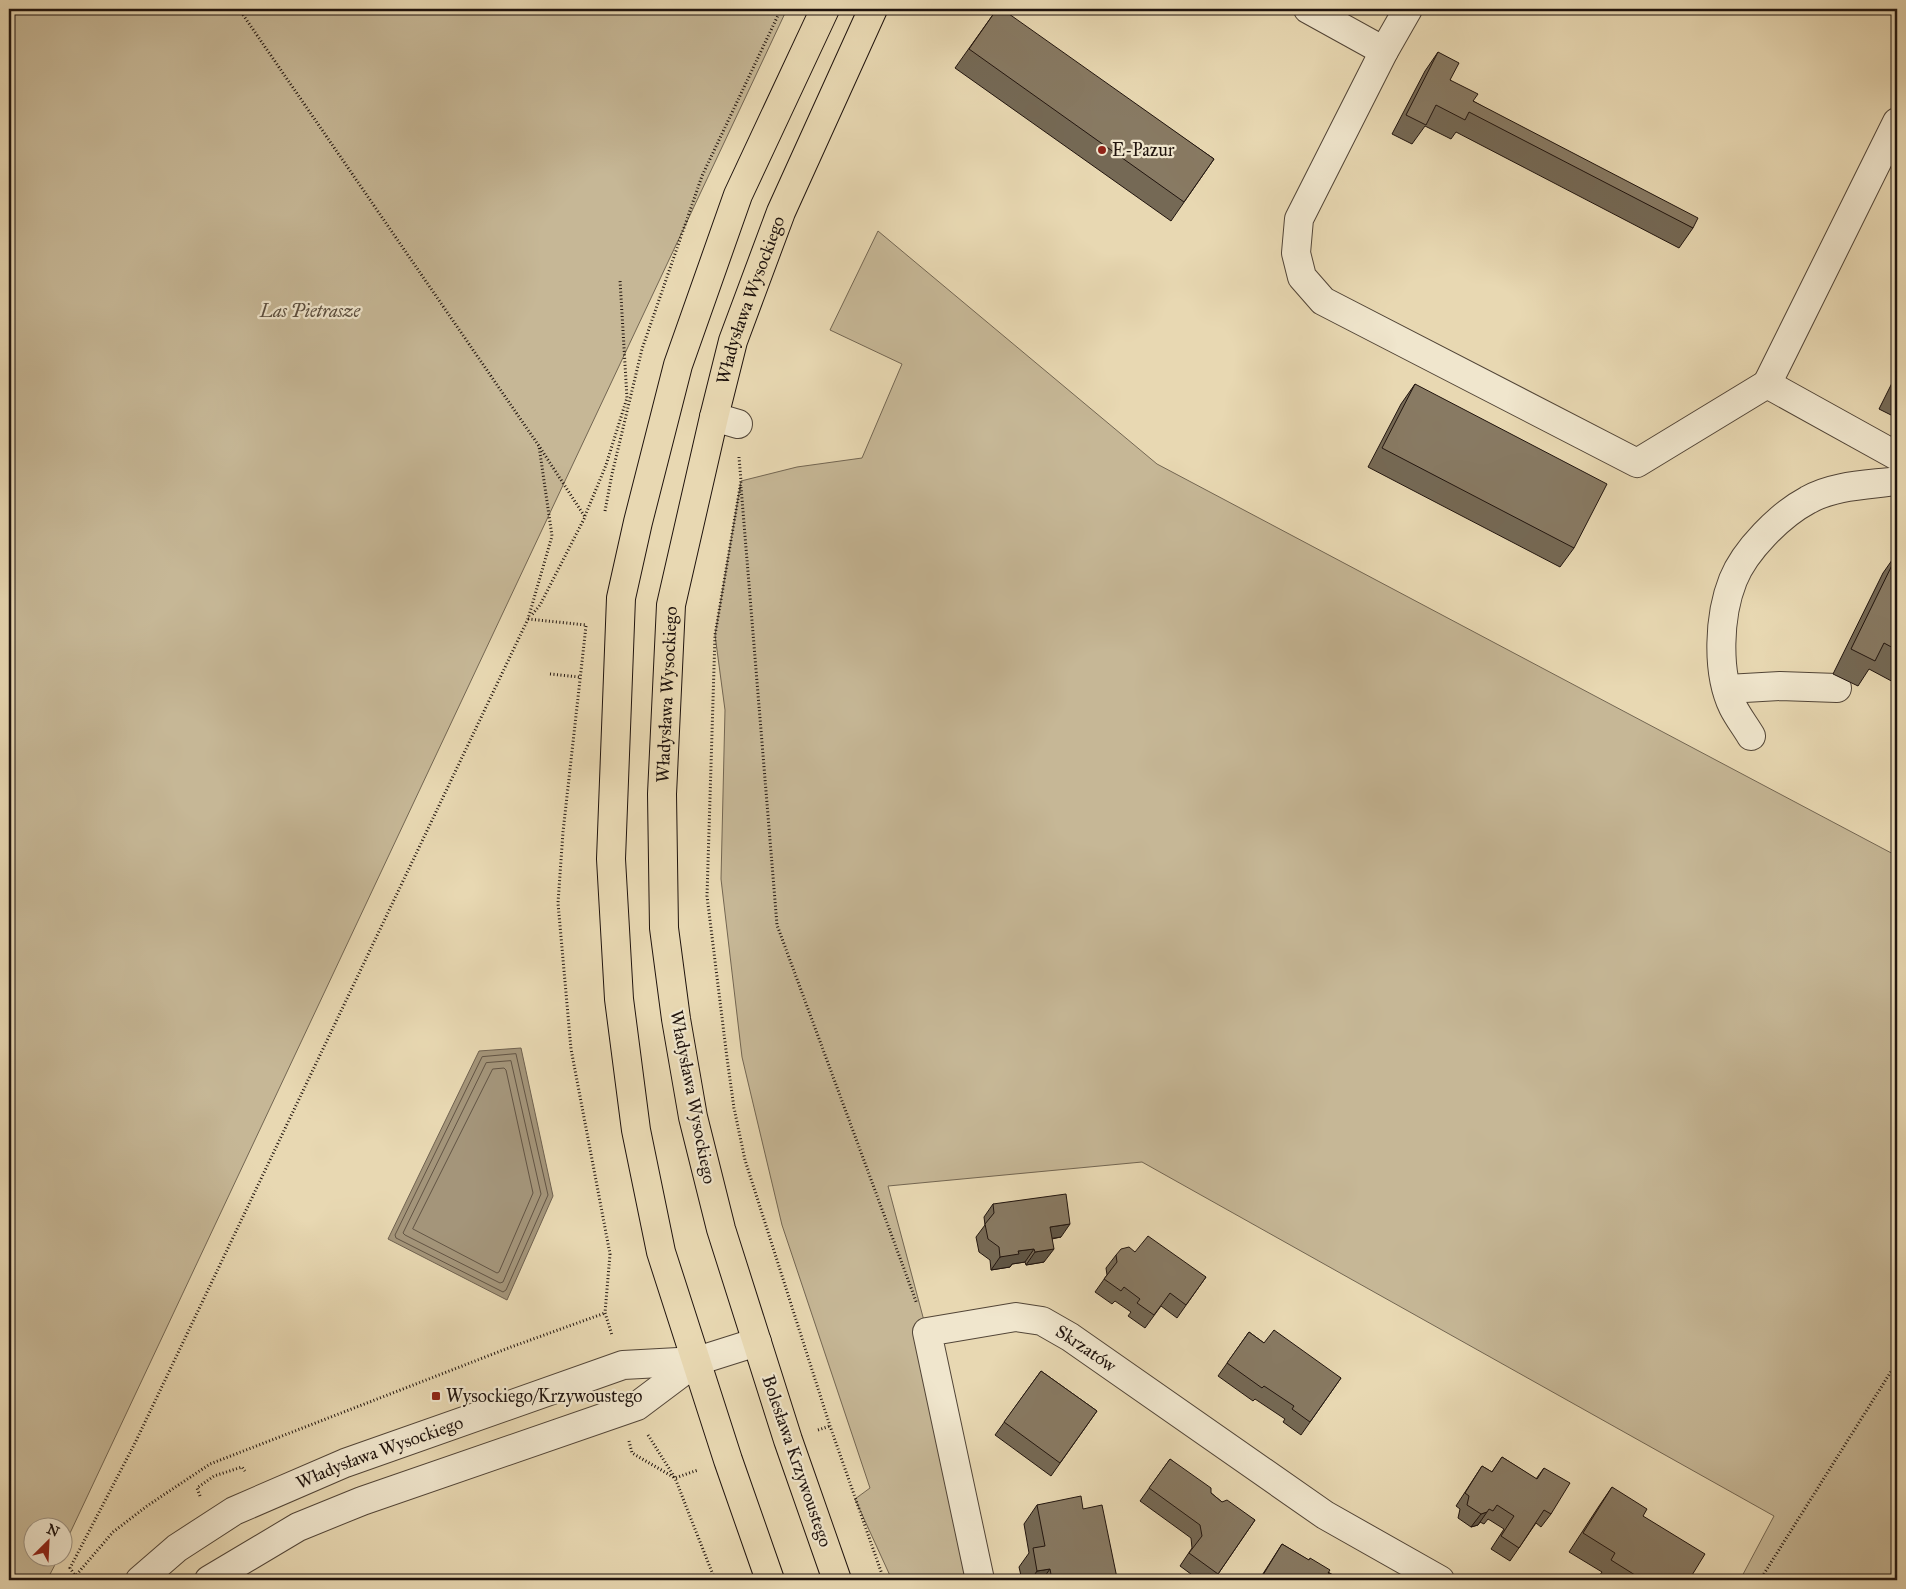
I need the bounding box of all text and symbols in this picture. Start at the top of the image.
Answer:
place label: E-Pazur [1112,139,1175,161]
marker: E-Pazur [1096,144,1108,156]
street label: Władysława Wysockiego [712,213,790,386]
park label: Las Pietrasze [259,300,361,322]
street label: Władysława Wysockiego [652,606,683,783]
street label: Władysława Wysockiego [664,1008,721,1186]
street label: Skrzatów [1052,1320,1121,1377]
street label: Bolesława Krzywoustego [756,1372,837,1550]
place label: Wysockiego/Krzywoustego [446,1385,643,1408]
marker: Wysockiego/Krzywoustego [430,1390,442,1402]
street label: Władysława Wysockiego [293,1411,466,1494]
north arrow [22,1516,72,1566]
text: N [44,1520,62,1541]

